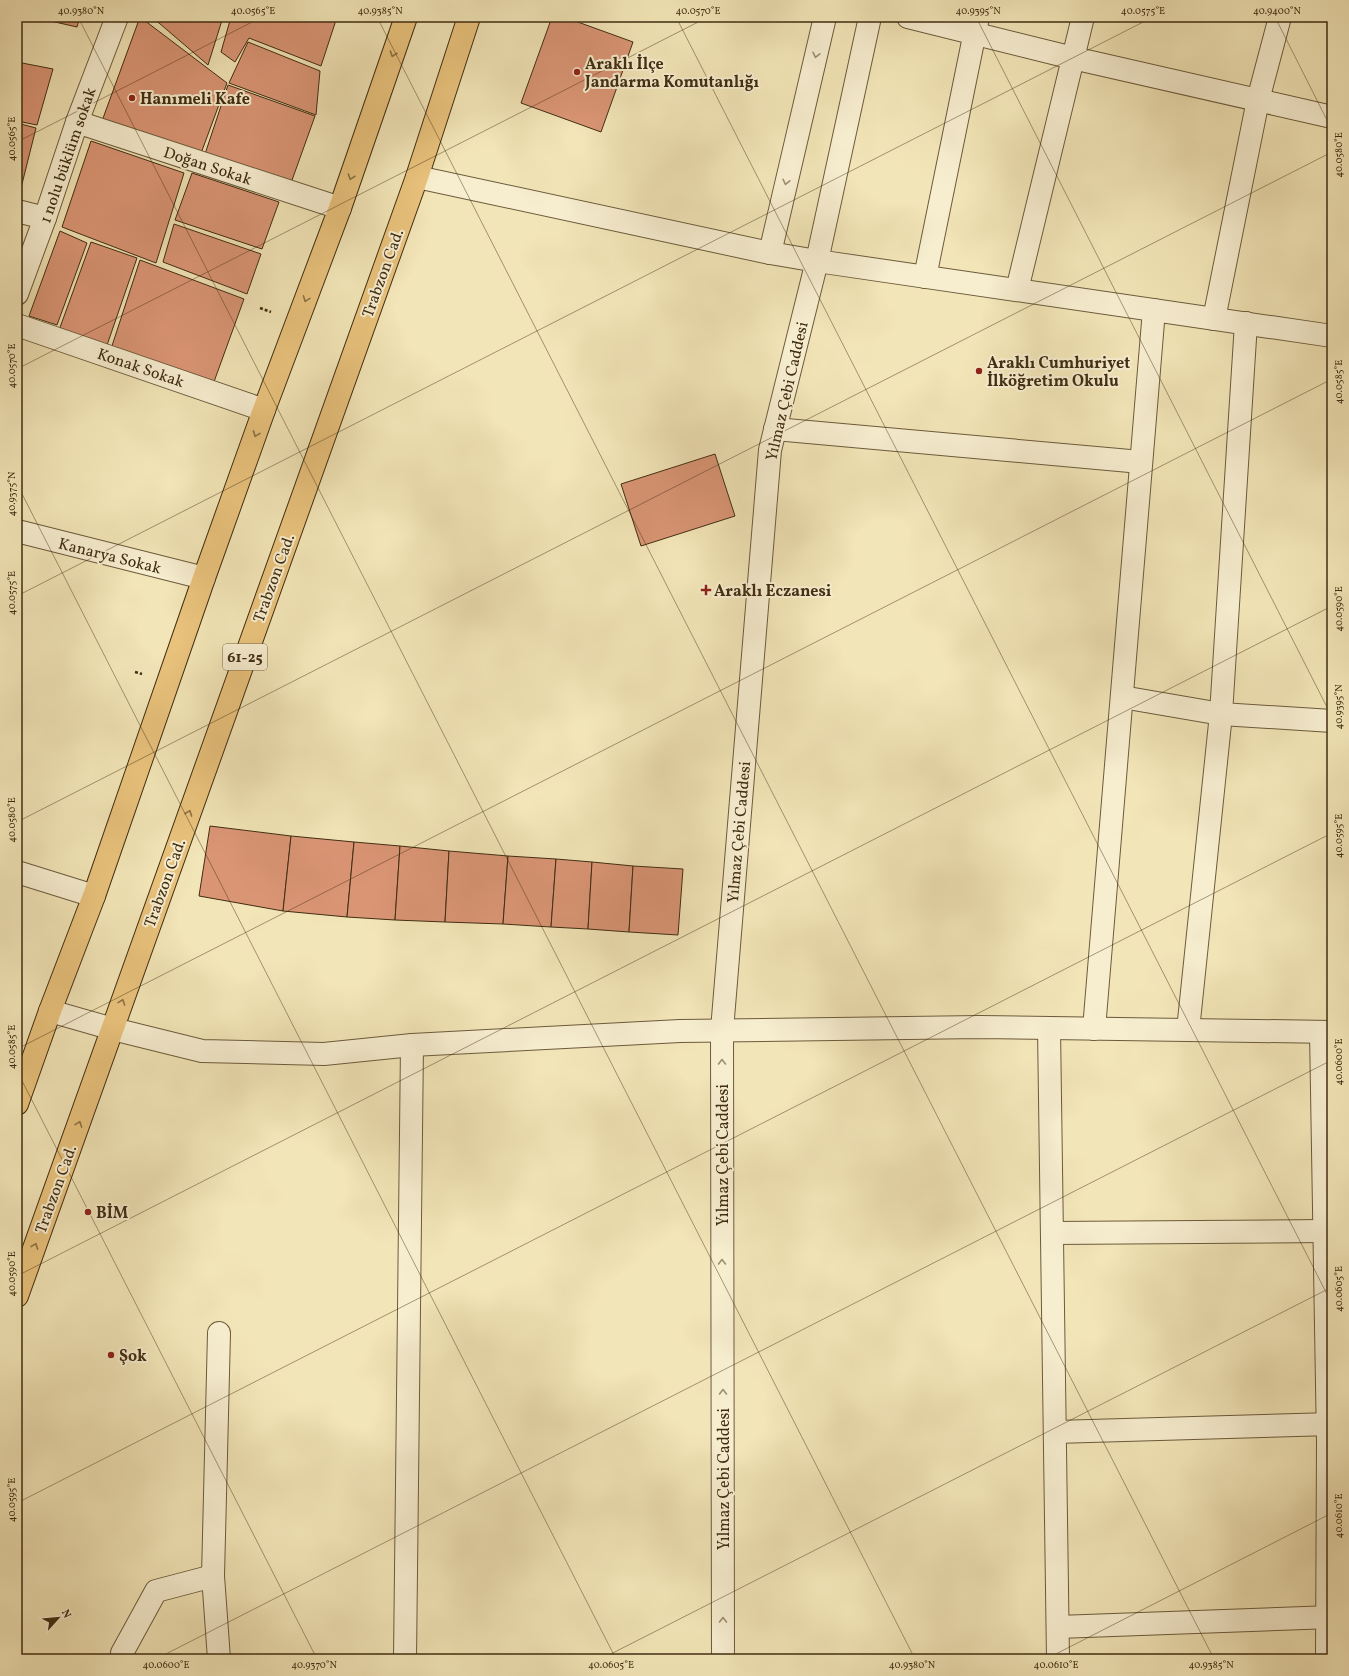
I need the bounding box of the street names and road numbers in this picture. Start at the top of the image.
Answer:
street label: 1 nolu büklüm sokak [35,84,103,227]
street label: Doğan Sokak [160,142,255,192]
street label: Trabzon Cad. [358,226,410,321]
street label: Yılmaz Çebi Caddesi [761,319,815,463]
street label: Konak Sokak [94,344,187,394]
street label: Trabzon Cad. [249,531,301,626]
street label: Kanarya Sokak [56,534,164,580]
road number: 61-25 [223,644,267,670]
street label: Yılmaz Çebi Caddesi [723,760,757,904]
street label: Trabzon Cad. [140,836,192,931]
street label: Yılmaz Çebi Caddesi [713,1084,735,1226]
street label: Trabzon Cad. [31,1142,83,1237]
street label: Yılmaz Çebi Caddesi [714,1408,736,1550]

